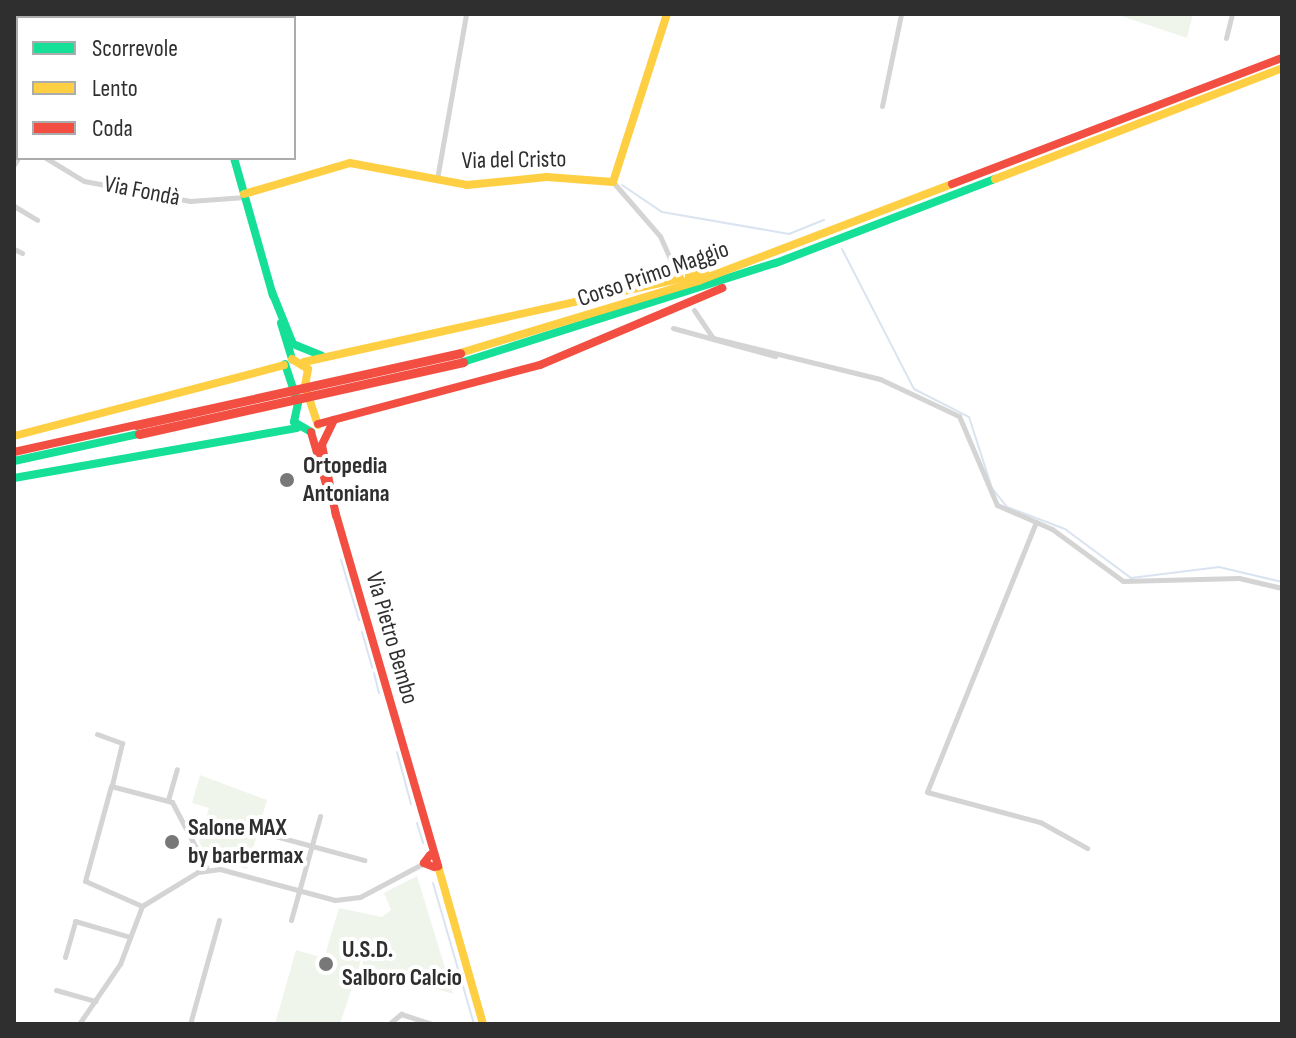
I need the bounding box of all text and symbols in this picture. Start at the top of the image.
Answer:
legend [16,16,296,160]
text: Scorrevole [92,34,178,63]
text: Lento [92,74,138,103]
text: Coda [92,114,133,143]
street label: Via del Cristo [461,145,567,175]
street label: Via Fondà [102,170,182,212]
street label: Corso Primo Maggio [574,235,732,313]
place label: Ortopedia Antoniana [303,452,390,508]
marker: Ortopedia Antoniana [278,471,296,489]
street label: Via Pietro Bembo [359,569,425,707]
place label: Salone MAX by barbermax [188,814,303,870]
marker: Salone MAX by barbermax [163,833,181,851]
place label: U.S.D. Salboro Calcio [342,936,462,992]
marker: U.S.D. Salboro Calcio [317,955,335,973]

